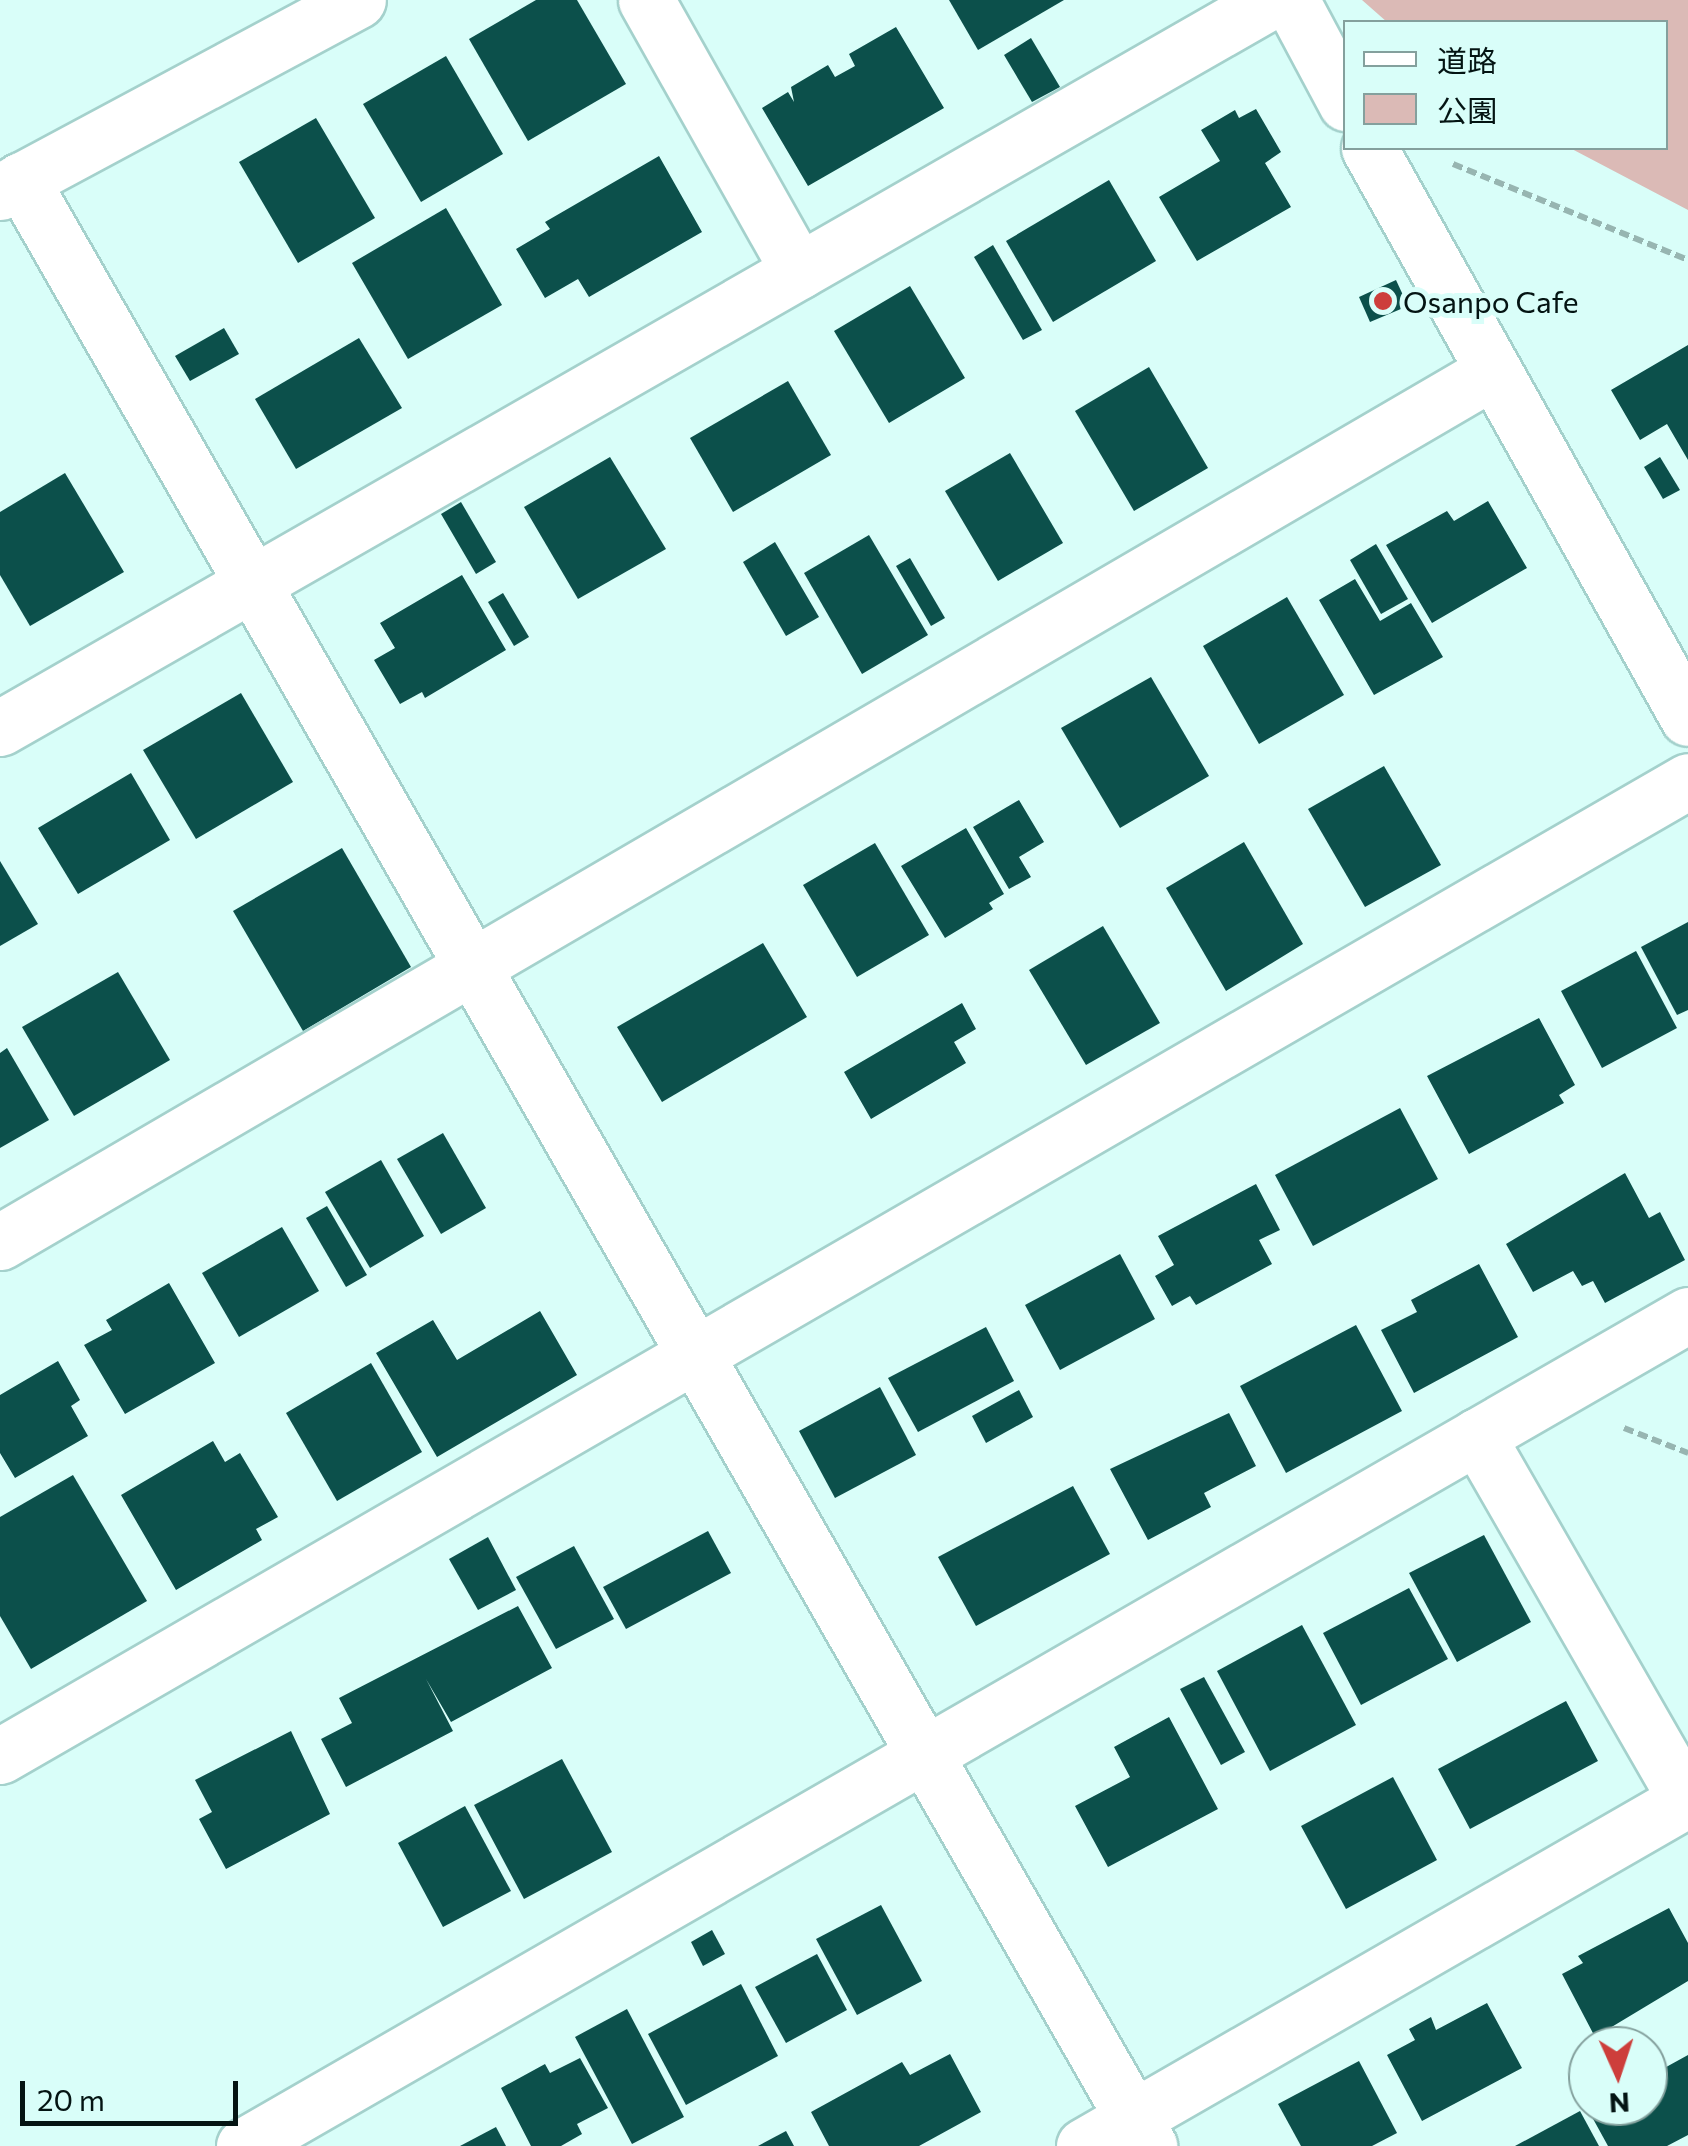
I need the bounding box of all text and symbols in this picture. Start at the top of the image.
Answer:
legend [1343,20,1668,150]
text: 道路 [1437,41,1497,78]
text: 公園 [1437,91,1497,128]
place label: Osanpo Cafe [1403,283,1579,319]
marker: Osanpo Cafe [1372,290,1394,312]
north arrow [1568,2026,1668,2126]
scale bar [25,2061,242,2123]
text: 20 m [37,2080,105,2117]
text: N [1608,2086,1631,2121]

